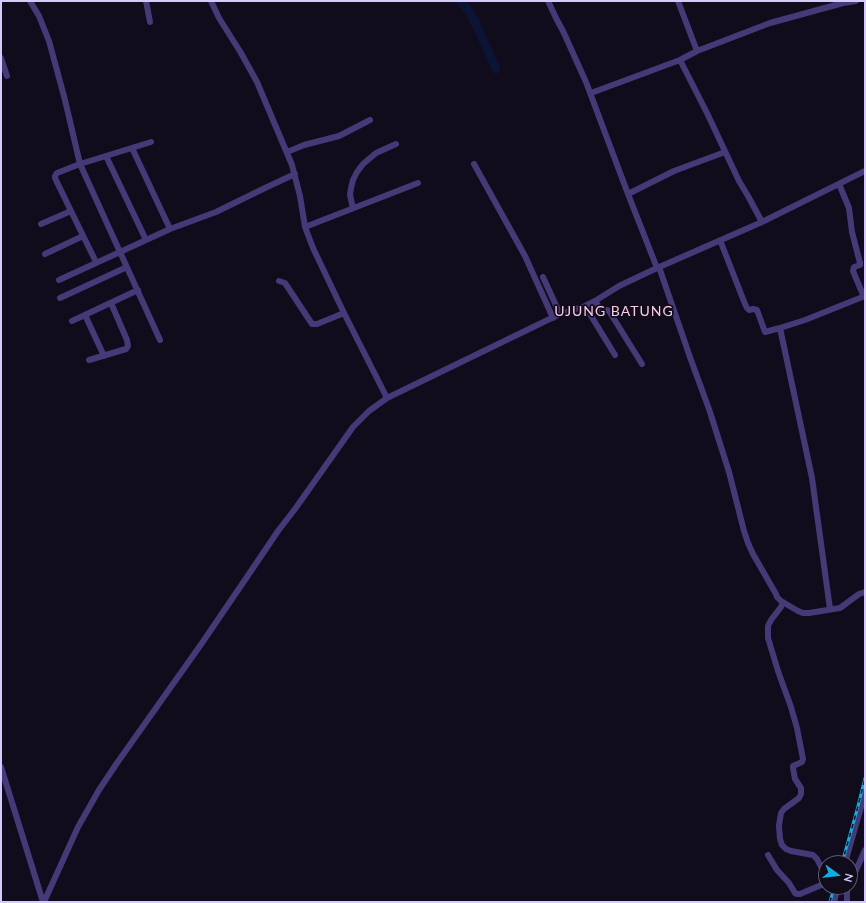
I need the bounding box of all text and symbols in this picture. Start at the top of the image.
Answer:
district label: UJUNG BATUNG [554,303,674,319]
north arrow [818,855,858,895]
text: N [842,872,856,884]

